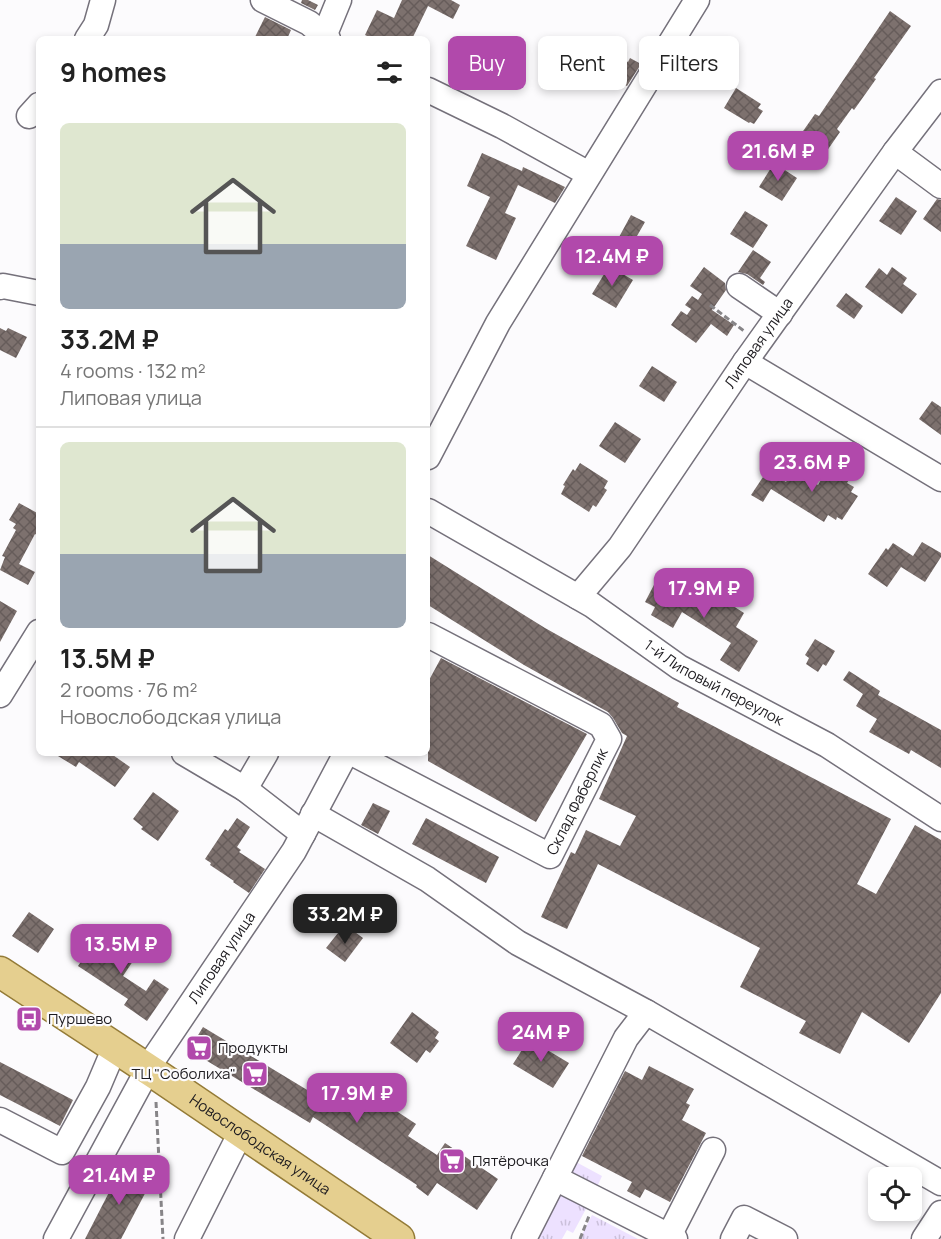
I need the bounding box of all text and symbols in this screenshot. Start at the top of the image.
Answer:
chip: Buy [448,36,526,90]
chip: Rent [538,36,627,90]
chip: Filters [639,36,739,90]
text: 9 homes [60,54,167,90]
icon: filters [373,56,406,89]
pin: 21.6M ₽ [723,131,833,182]
text: 21.6M ₽ [741,137,815,164]
icon: home [179,162,287,270]
pin: 12.4M ₽ [557,236,667,287]
text: 12.4M ₽ [575,242,649,269]
street label: Липовая улица [719,293,798,392]
text: 33.2M ₽ [60,321,159,357]
text: 4 rooms · 132 m² [60,357,206,384]
text: Липовая улица [60,384,202,411]
pin: 23.6M ₽ [757,442,867,493]
text: 23.6M ₽ [774,448,850,475]
icon: home [179,481,287,589]
pin: 17.9M ₽ [649,568,759,619]
text: 17.9M ₽ [668,574,740,601]
street label: 1-й Липовый переулок [640,635,788,731]
text: 13.5M ₽ [60,640,155,676]
text: 2 rooms · 76 m² [60,676,197,703]
text: Новослободская улица [60,703,281,730]
street label: Склад Фаберлик [541,744,613,858]
pin: 33.2M ₽ [290,894,400,945]
text: 33.2M ₽ [307,900,383,927]
street label: Липовая улица [183,907,260,1007]
pin: 13.5M ₽ [66,924,176,975]
text: 13.5M ₽ [85,930,157,957]
bus stop icon: Пуршево [14,1004,44,1034]
place label: Пуршево [48,1008,112,1029]
pin: 24M ₽ [499,1012,583,1063]
text: 24M ₽ [512,1018,570,1045]
supermarket icon: Продукты [184,1033,214,1063]
place label: Продукты [218,1037,288,1058]
supermarket icon: ТЦ "Соболиха" [240,1059,270,1089]
place label: ТЦ "Соболиха" [132,1063,236,1084]
pin: 17.9M ₽ [302,1073,412,1124]
text: 17.9M ₽ [321,1079,393,1106]
street label: Новослободская улица [185,1089,335,1200]
supermarket icon: Пятёрочка [437,1146,467,1176]
place label: Пятёрочка [472,1150,549,1171]
pin: 21.4M ₽ [64,1155,174,1206]
text: 21.4M ₽ [83,1161,155,1188]
map controls [868,1167,922,1221]
button: locate [868,1167,922,1221]

